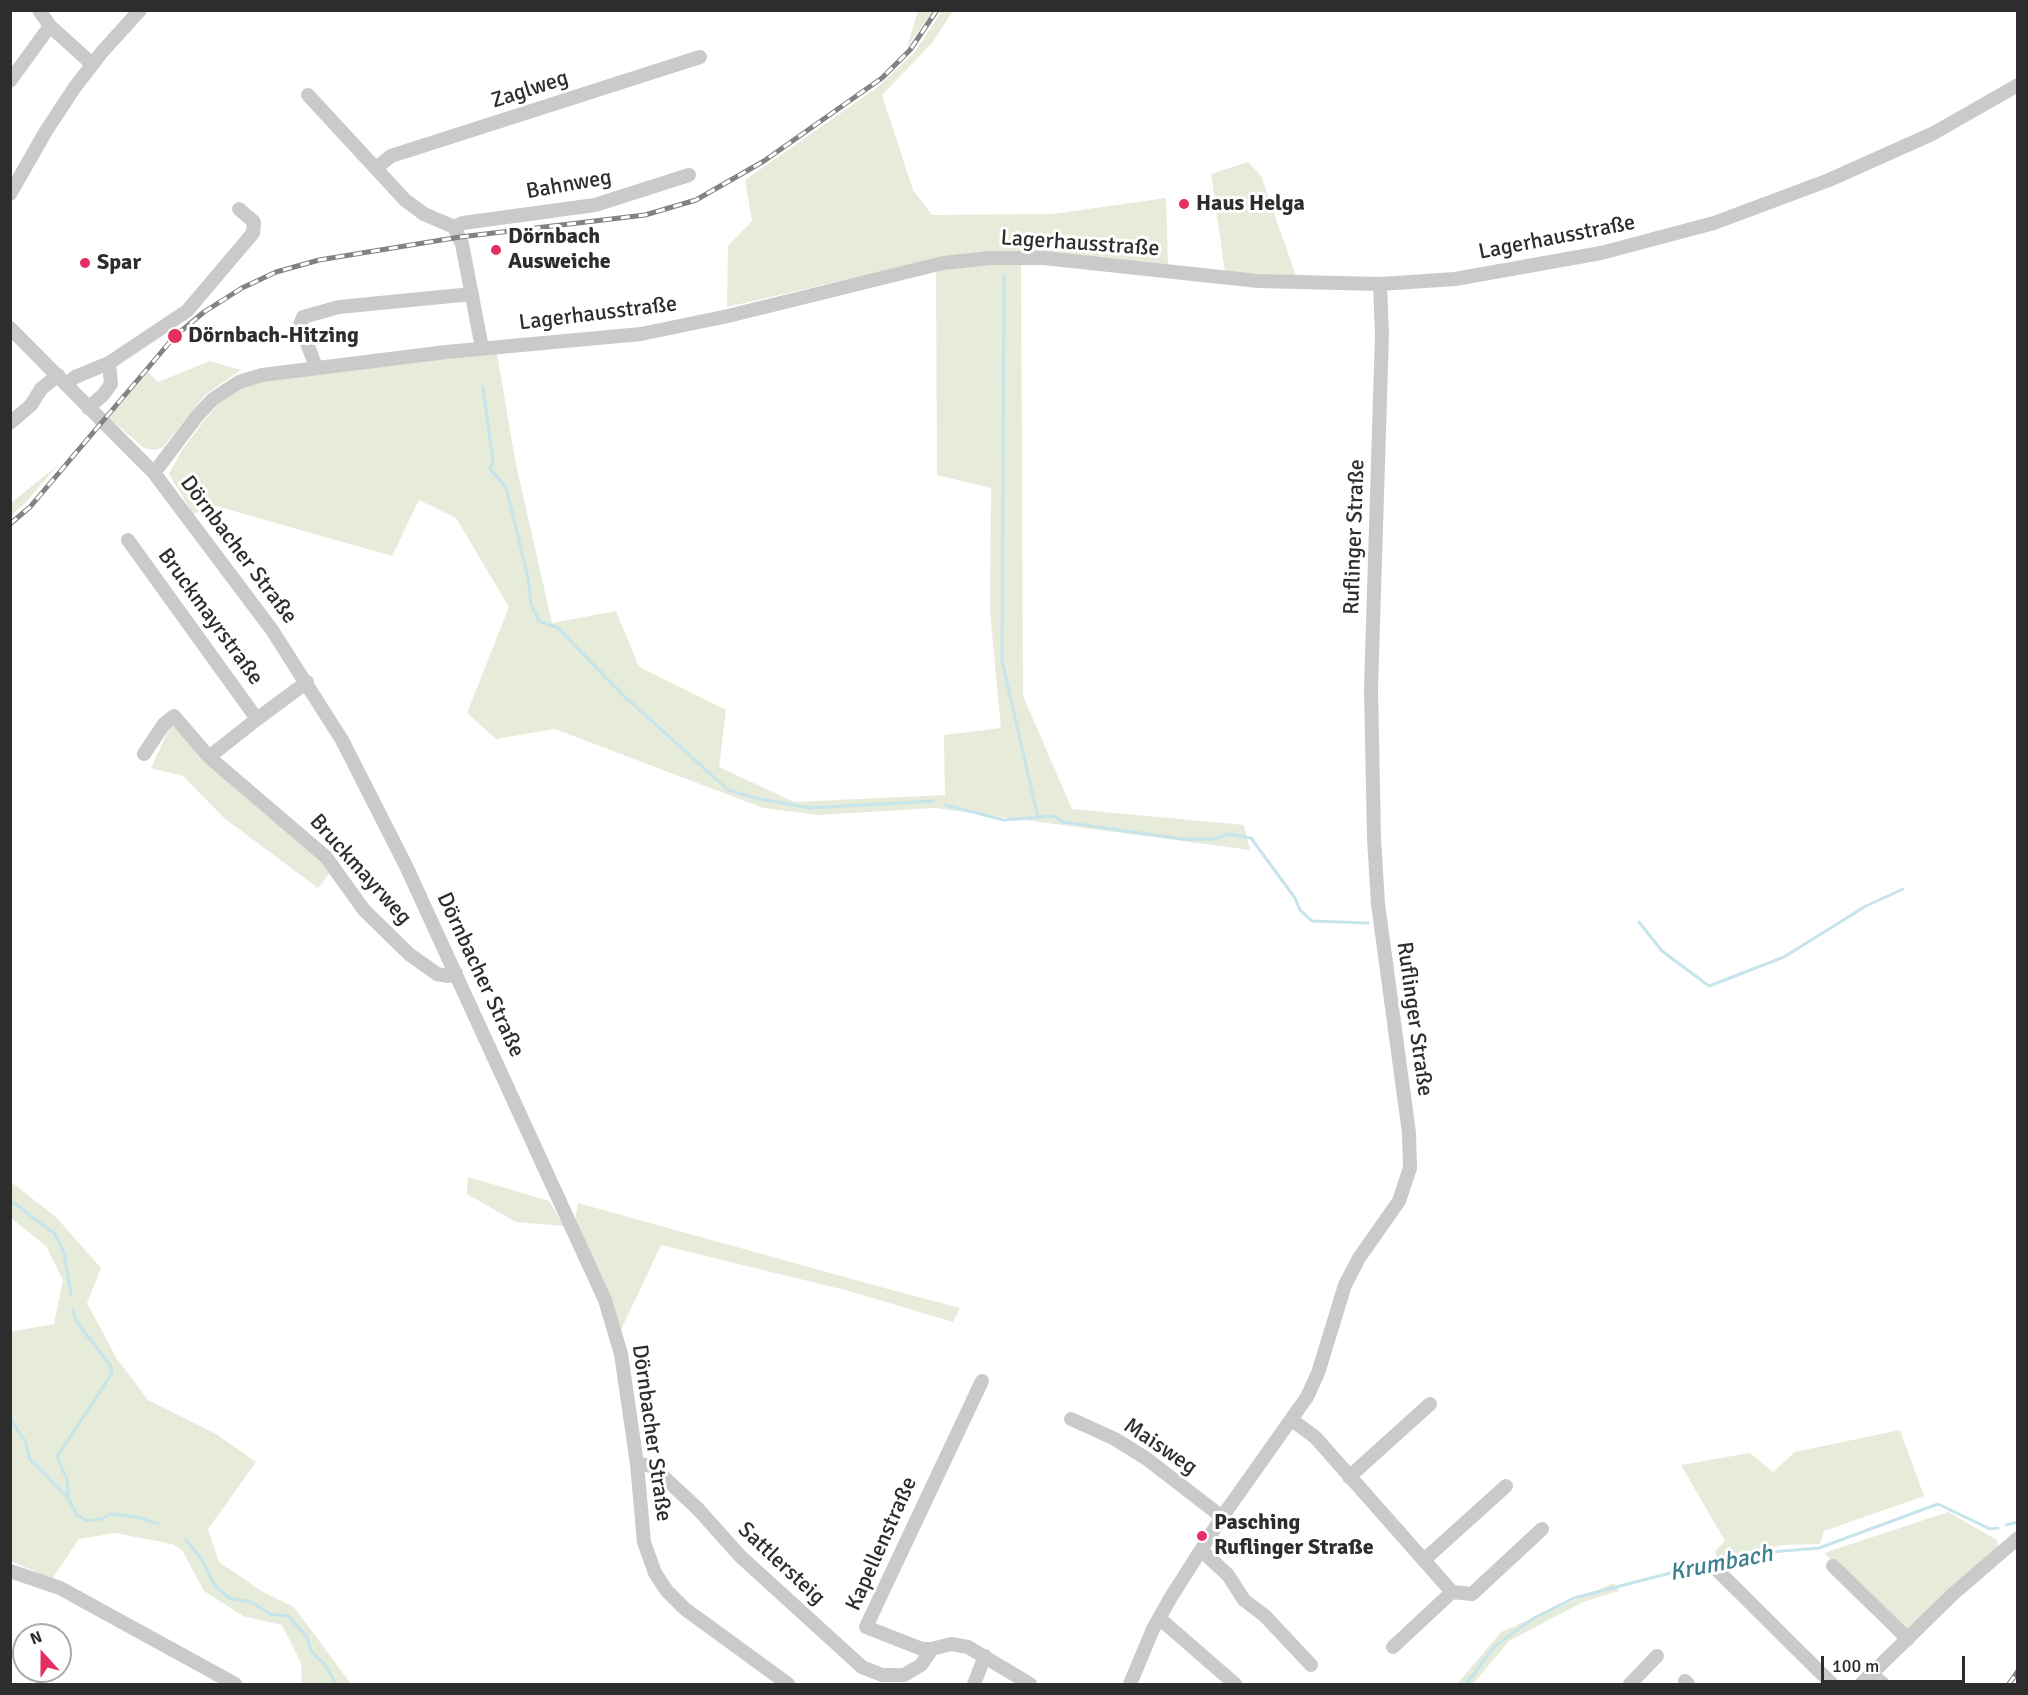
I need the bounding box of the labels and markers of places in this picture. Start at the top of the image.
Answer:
place label: Haus Helga [1196,191,1305,217]
marker: Haus Helga [1177,197,1191,211]
place label: Dörnbach Ausweiche [508,224,611,276]
marker: Dörnbach Ausweiche [489,243,503,257]
place label: Spar [97,250,141,276]
marker: Spar [78,256,92,270]
place label: Dörnbach-Hitzing [188,323,359,349]
marker: Dörnbach-Hitzing [166,327,184,345]
place label: Pasching Ruflinger Straße [1214,1510,1374,1562]
marker: Pasching Ruflinger Straße [1195,1529,1209,1543]

